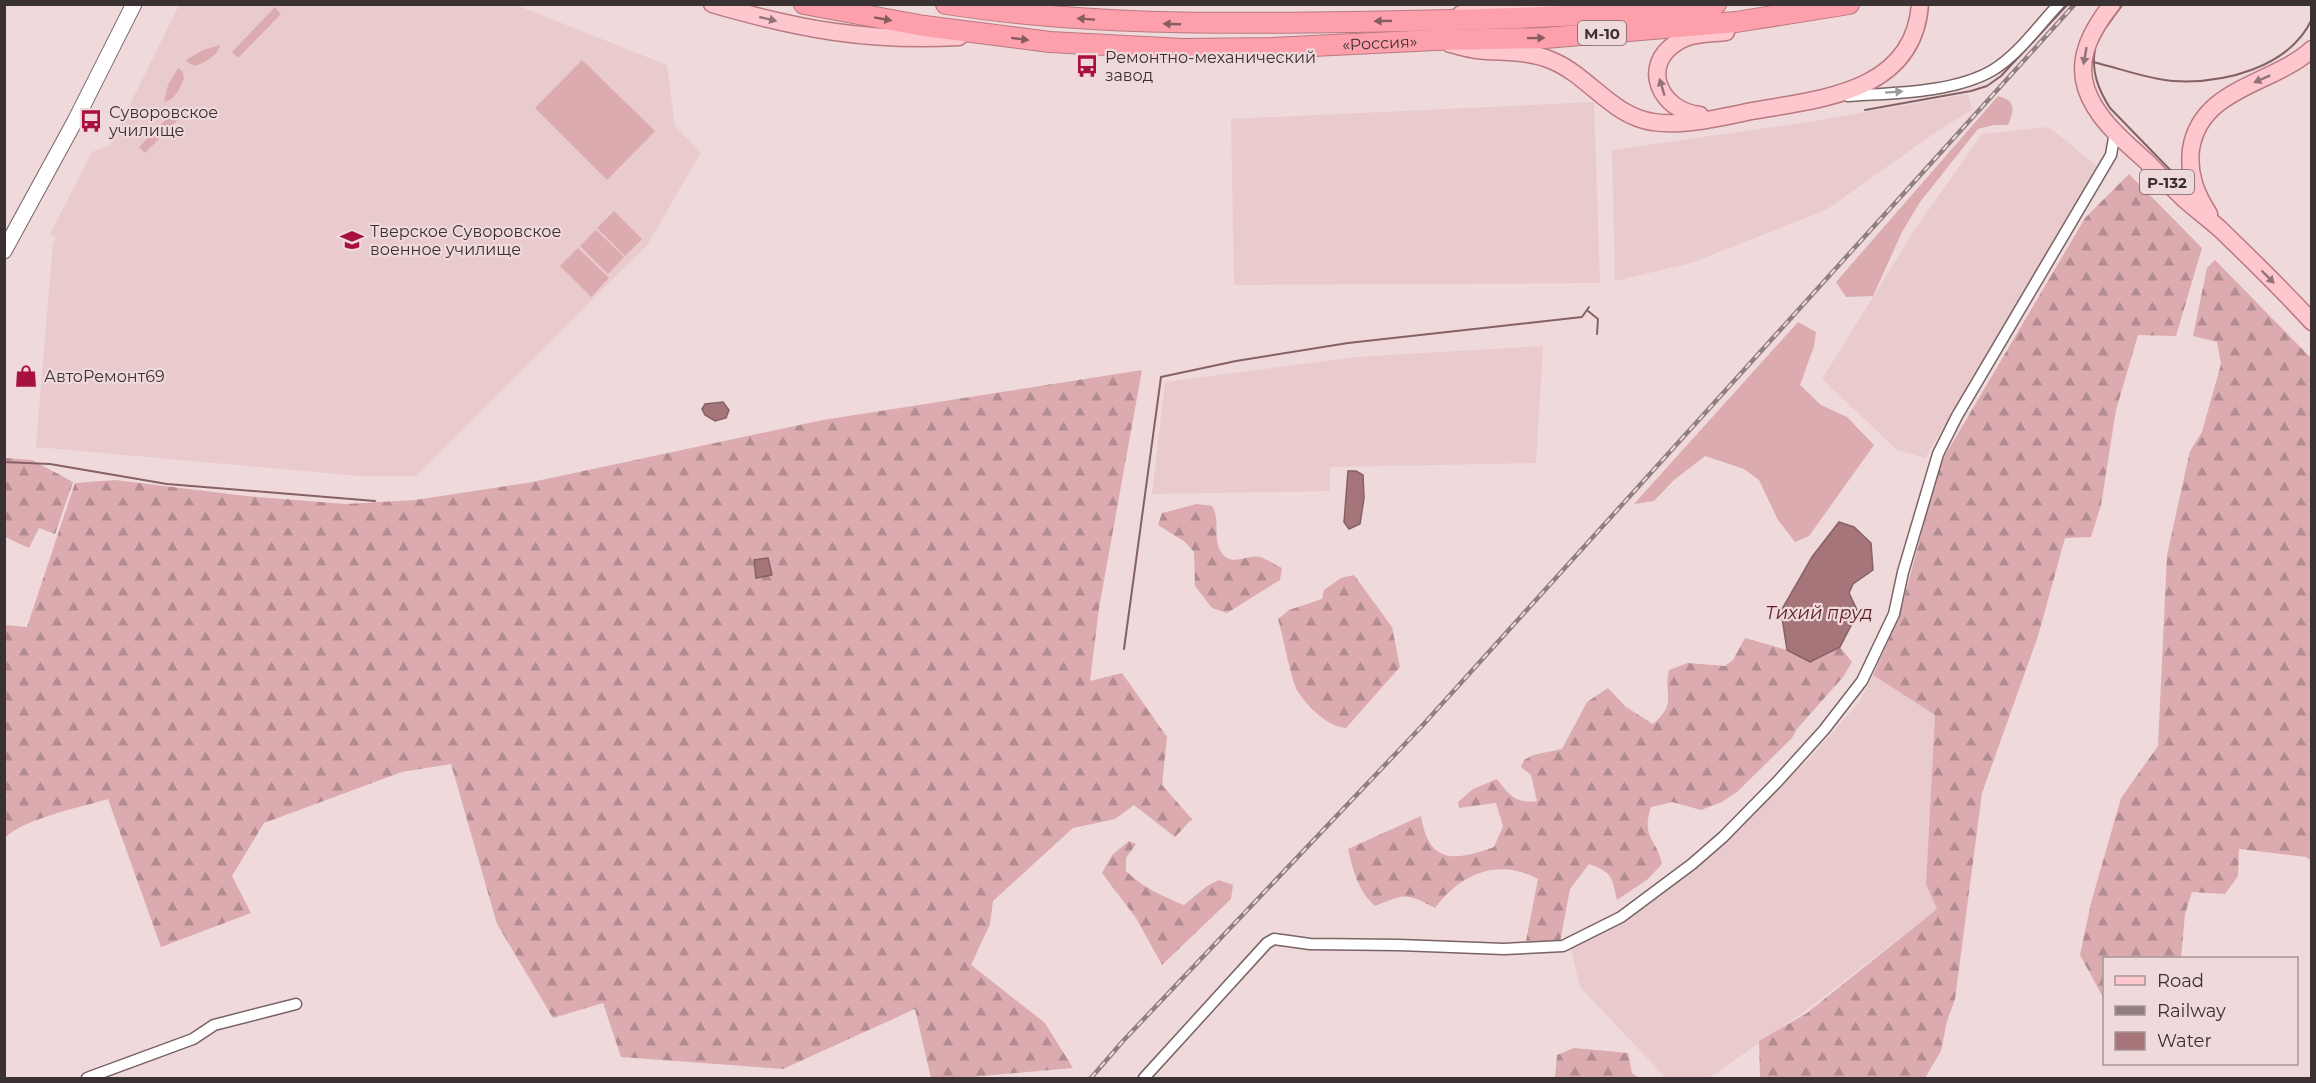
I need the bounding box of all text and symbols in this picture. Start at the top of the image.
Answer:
one-way arrow [759,15,777,25]
one-way arrow [873,15,892,24]
one-way arrow [1076,15,1095,24]
one-way arrow [1373,17,1392,26]
one-way arrow [1163,19,1182,28]
road number: М-10 [1578,21,1626,45]
street label: «Россия» [1342,31,1418,54]
one-way arrow [1526,33,1545,43]
one-way arrow [1011,34,1030,43]
one-way arrow [2081,46,2090,65]
place label: Ремонтно-механический завод [1105,48,1316,85]
bus stop icon: Ремонтно-механический завод [1074,53,1100,79]
one-way arrow [2252,74,2270,84]
one-way arrow [1657,78,1666,96]
one-way arrow [1884,88,1903,97]
place label: Суворовское училище [108,103,218,140]
bus stop icon: Суворовское училище [78,108,104,134]
road number: Р-132 [2140,170,2194,194]
place label: Тверское Суворовское военное училище [370,222,561,259]
school or university icon: Тверское Суворовское военное училище [339,227,365,253]
one-way arrow [2261,270,2275,284]
shop icon: АвтоРемонт69 [13,363,39,389]
place label: АвтоРемонт69 [44,367,165,386]
water label: Тихий пруд [1765,602,1873,624]
legend [2103,957,2298,1065]
text: Road [2157,970,2204,992]
text: Railway [2157,1000,2226,1022]
text: Water [2157,1030,2212,1052]

